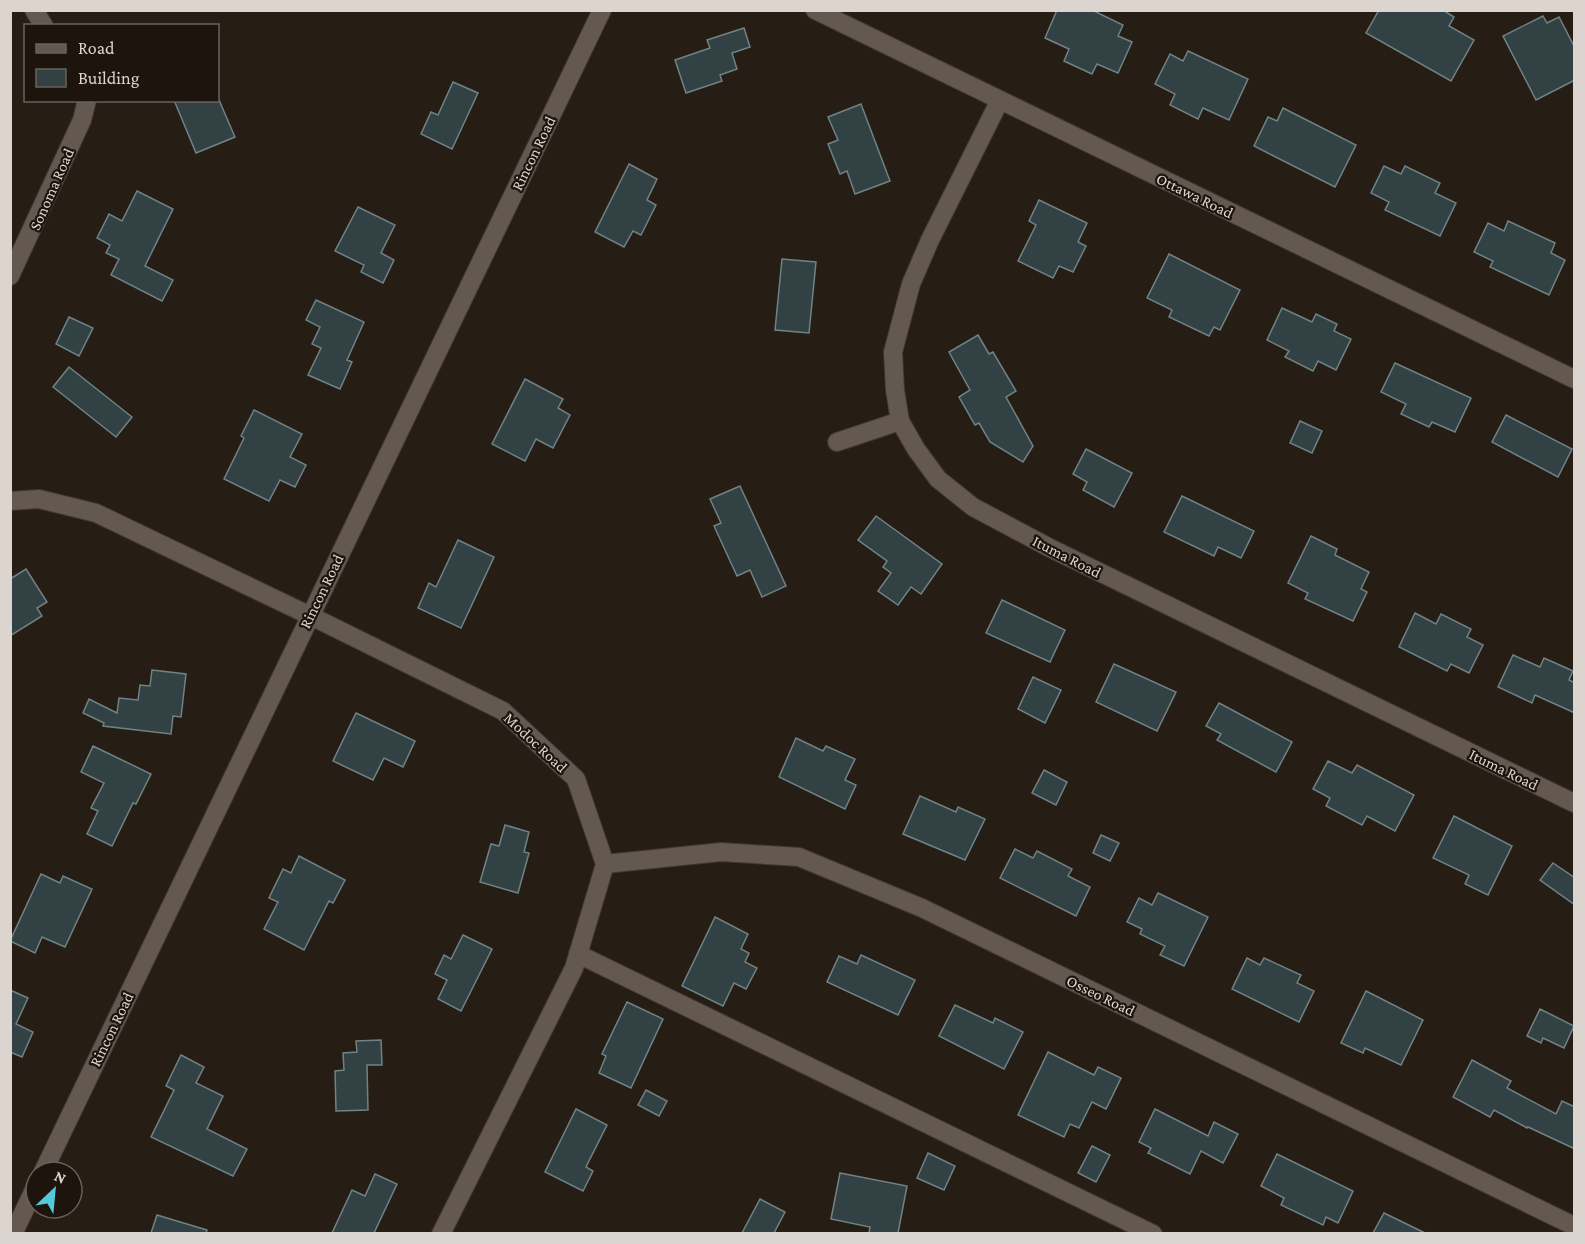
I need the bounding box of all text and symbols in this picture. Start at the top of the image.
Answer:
legend [24,24,219,102]
text: Road [78,38,115,58]
text: Building [78,68,140,88]
street label: Rincon Road [508,113,559,193]
street label: Sonoma Road [26,145,77,233]
street label: Ottawa Road [1154,170,1236,222]
street label: Ituma Road [1030,532,1104,581]
street label: Rincon Road [296,551,347,631]
street label: Modoc Road [501,709,571,776]
street label: Ituma Road [1467,746,1541,794]
street label: Osseo Road [1064,972,1138,1019]
street label: Rincon Road [86,989,137,1069]
north arrow [24,1160,84,1220]
text: N [52,1167,69,1187]

